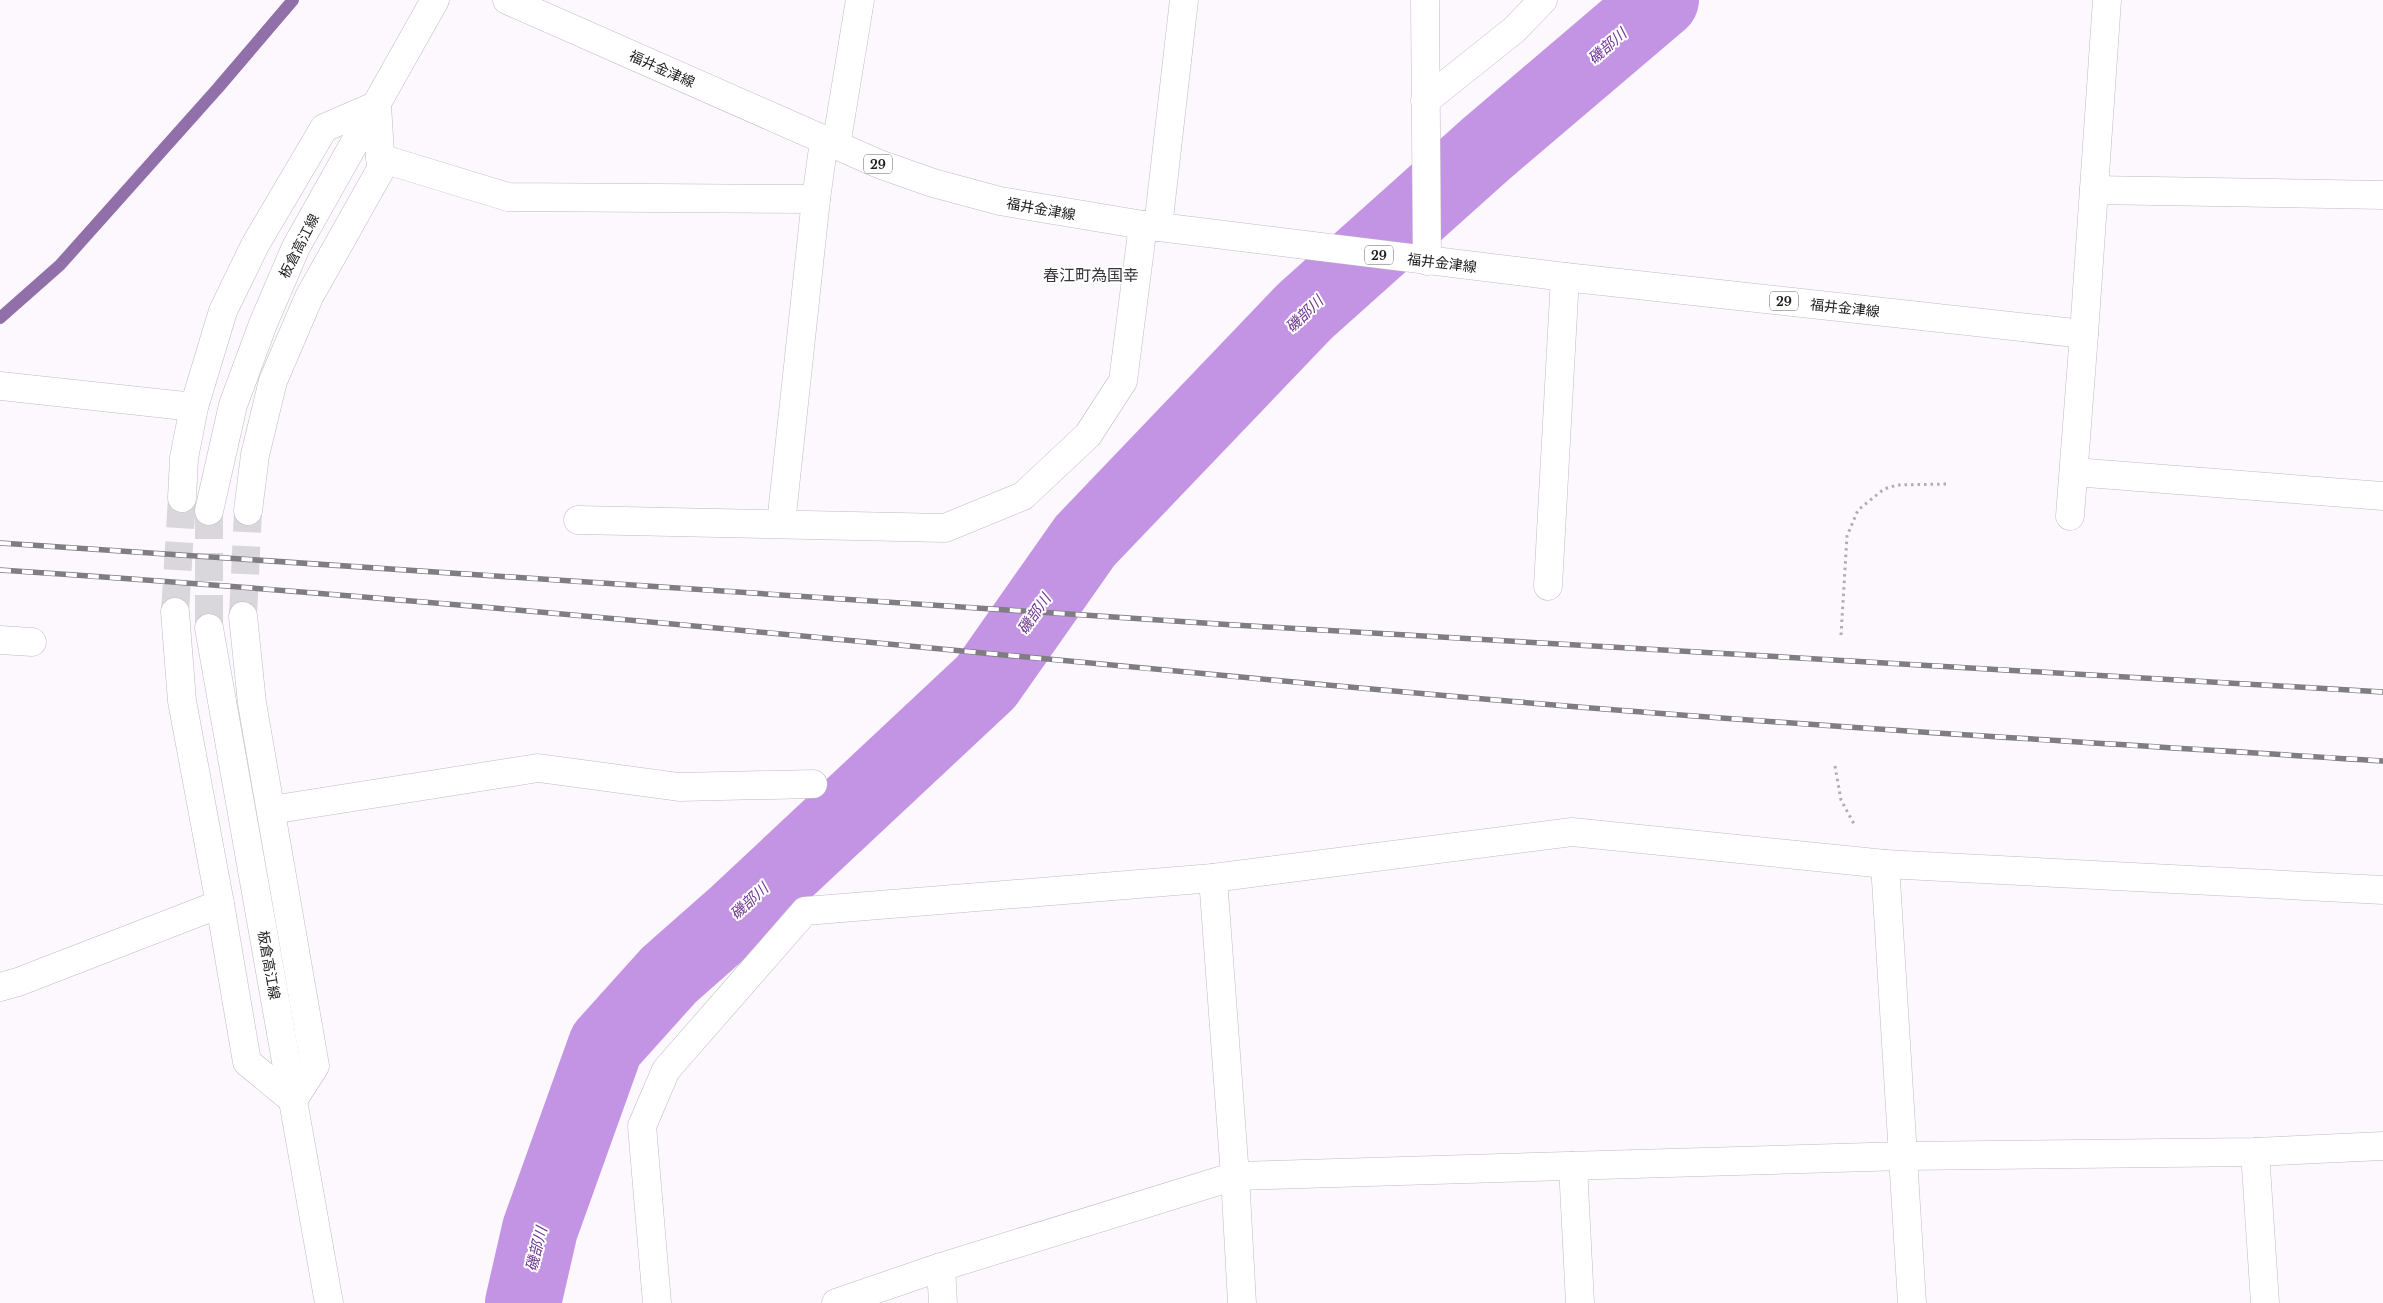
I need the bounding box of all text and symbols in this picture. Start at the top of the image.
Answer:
water label: 磯部川 [1584,23,1632,68]
street label: 福井金津線 [626,47,698,91]
road number: 29 [864,154,892,173]
street label: 福井金津線 [1005,194,1077,224]
street label: 板倉高江線 [275,211,323,281]
road number: 29 [1365,246,1393,264]
street label: 福井金津線 [1406,250,1478,276]
district label: 春江町為国幸 [1043,265,1139,285]
water label: 磯部川 [1281,290,1328,336]
road number: 29 [1770,292,1798,310]
street label: 福井金津線 [1809,295,1881,321]
water label: 磯部川 [1013,588,1056,638]
water label: 磯部川 [726,877,773,923]
street label: 板倉高江線 [254,929,284,1001]
water label: 磯部川 [521,1223,551,1273]

